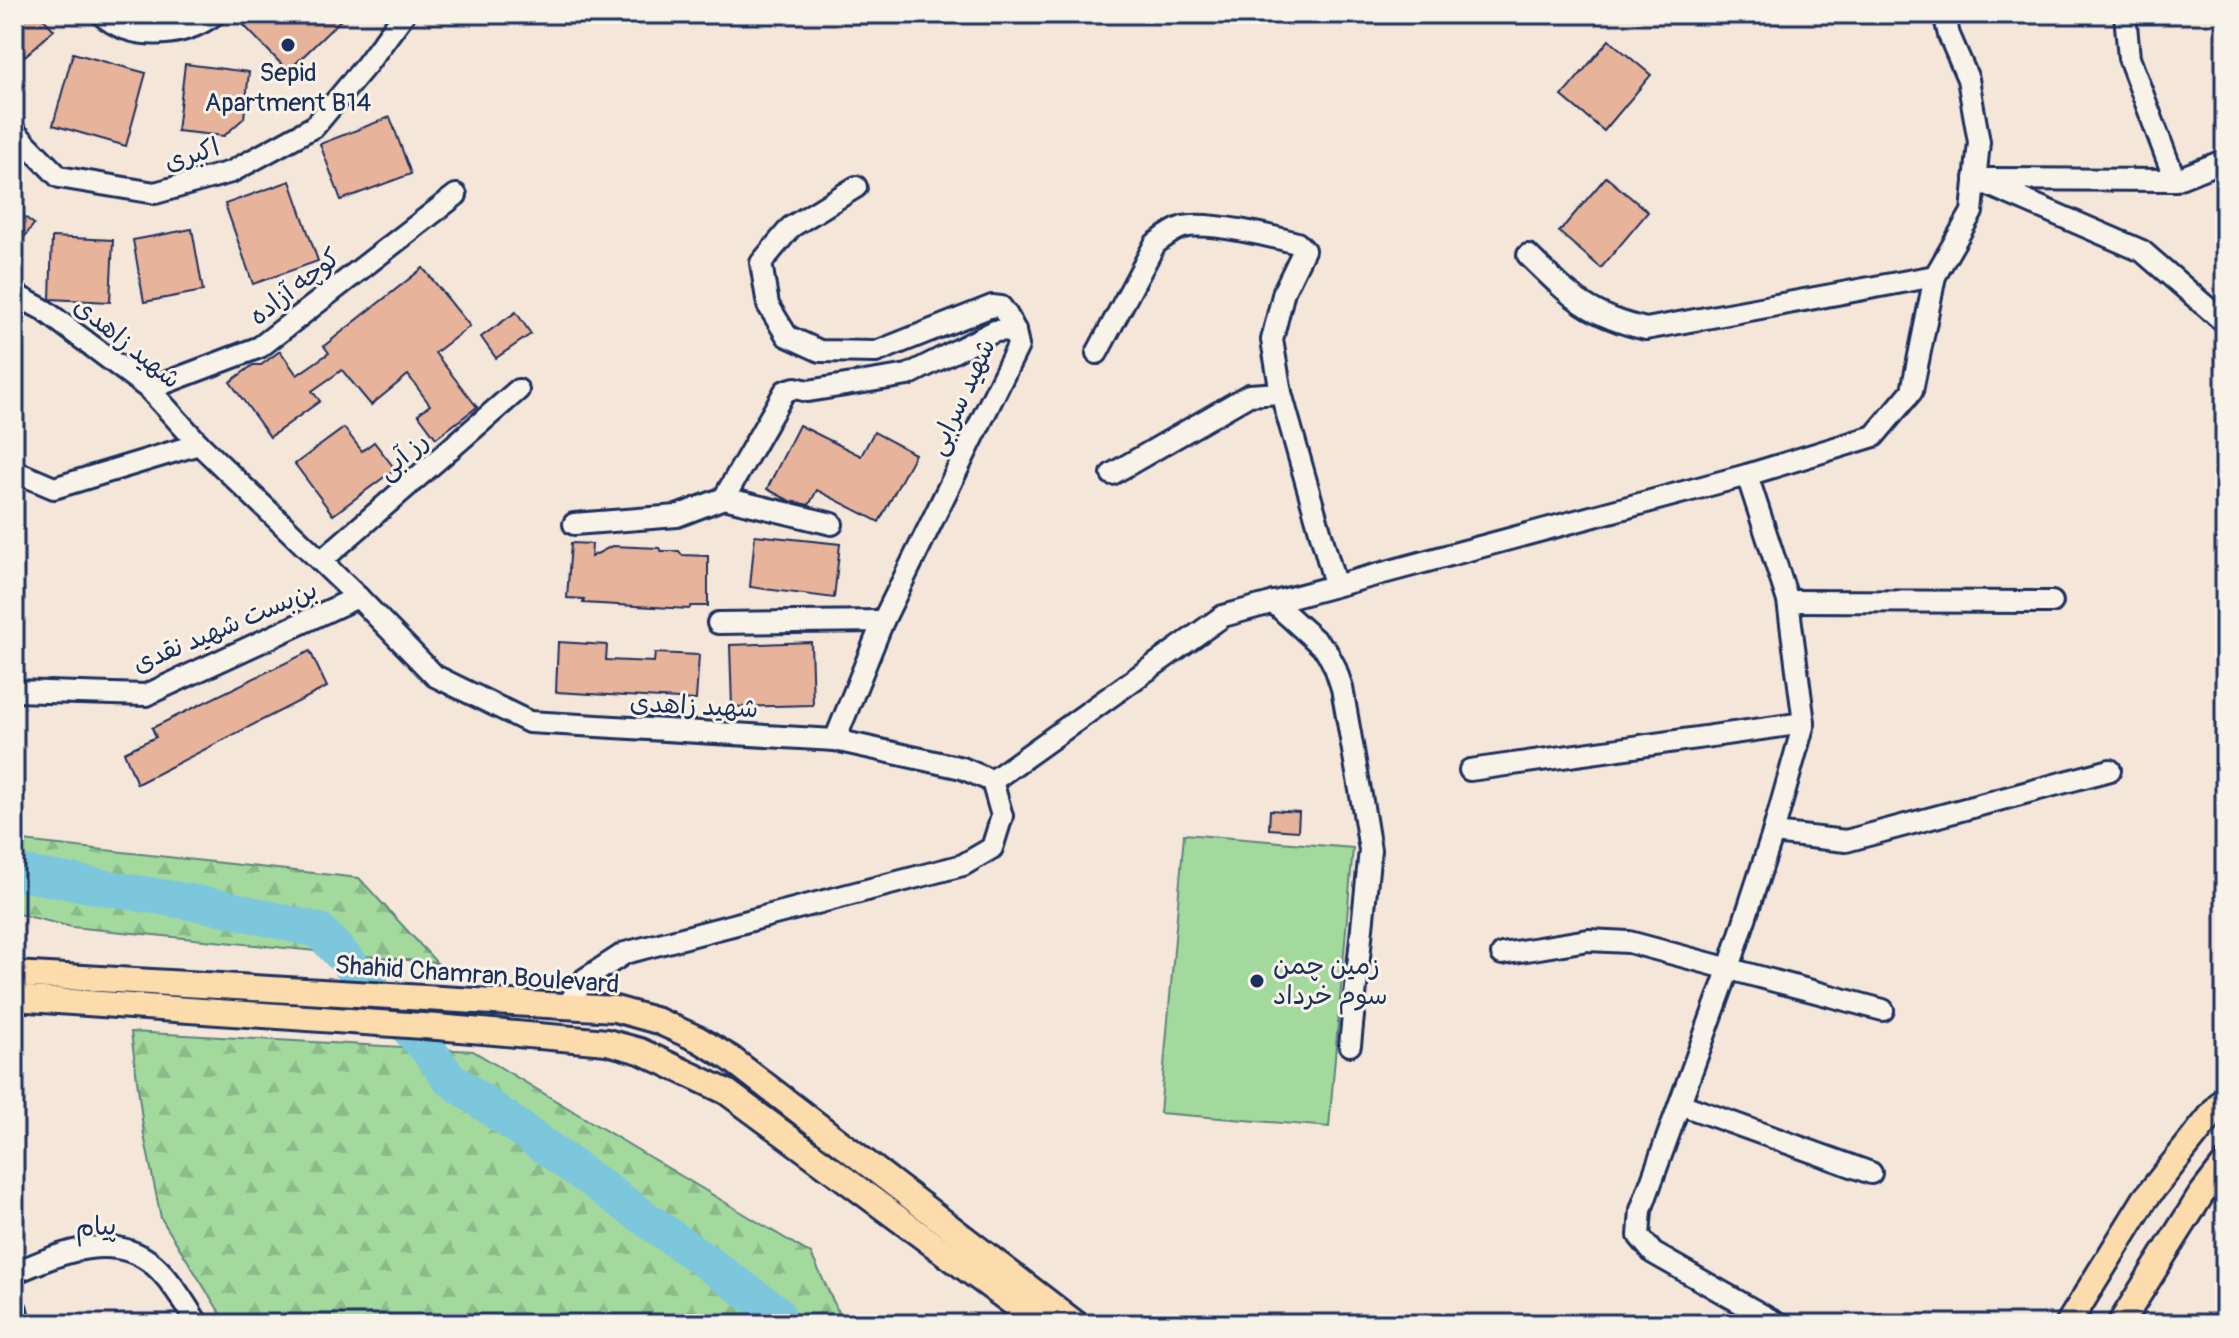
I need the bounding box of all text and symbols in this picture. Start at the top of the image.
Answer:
marker: Sepid Apartment B14 [279,36,297,54]
place label: Sepid Apartment B14 [205,57,371,119]
street label: اکبری [161,132,223,178]
street label: کوچه آزاده [243,241,347,333]
street label: شهید زاهدی [67,290,187,396]
street label: شهید سرابی [921,334,1003,460]
street label: رز آبی [371,425,435,487]
street label: بن‌بست شهید نقدی [128,574,322,680]
street label: شهید زاهدی [629,687,759,725]
street label: Shahid Chamran Boulevard [334,949,620,1001]
place label: زمین چمن سوم خرداد [1273,950,1388,1015]
marker: زمین چمن سوم خرداد [1248,972,1266,990]
street label: پیام [75,1210,117,1247]

